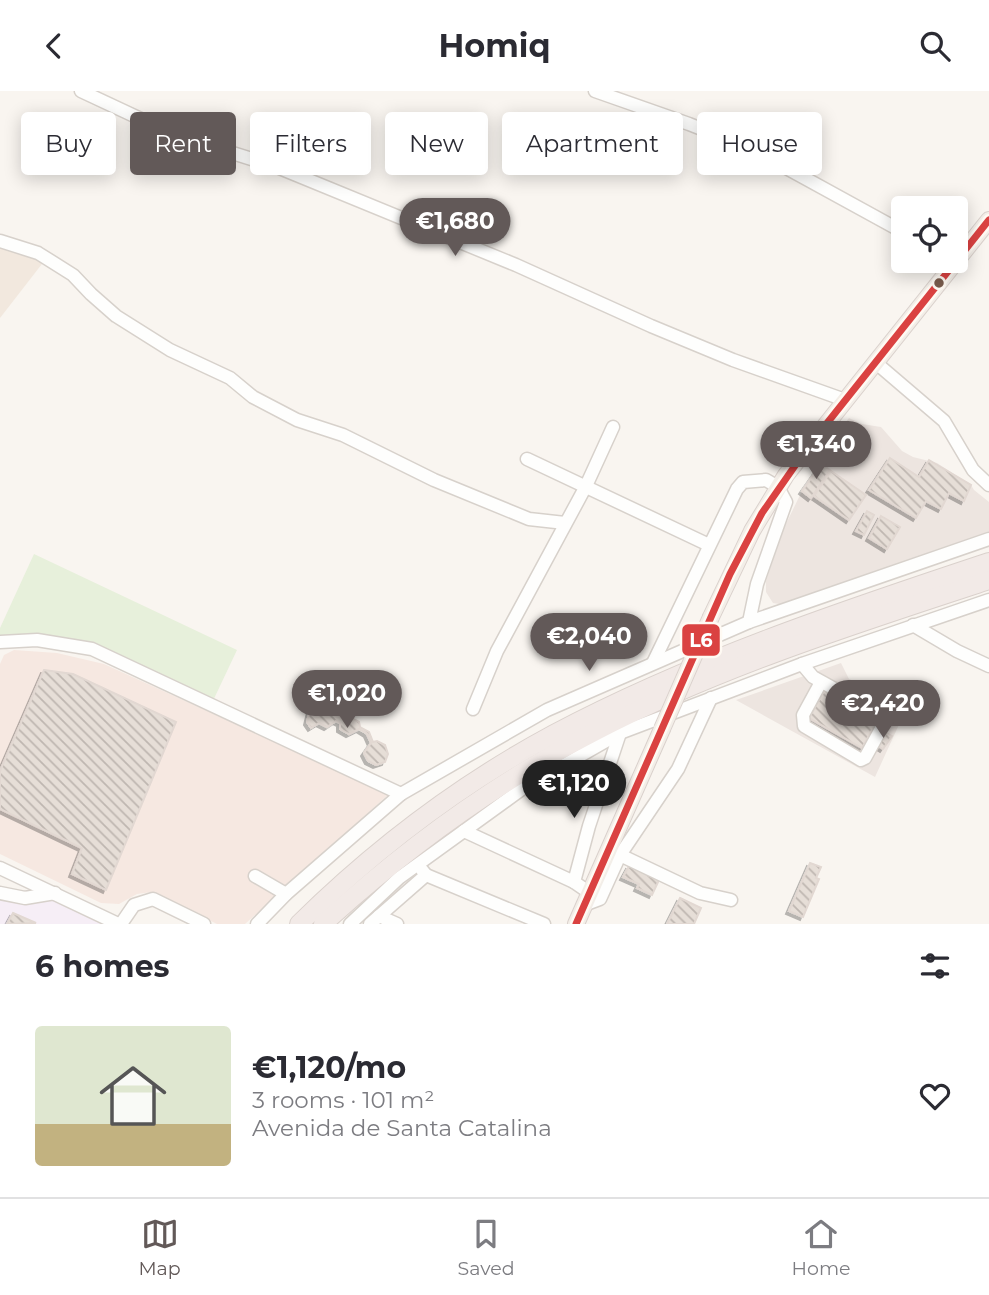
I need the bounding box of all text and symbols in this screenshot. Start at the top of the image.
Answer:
text: Homiq [438,26,551,65]
icon: back [35,27,73,65]
icon: search [916,27,954,65]
chip: Buy [21,112,116,175]
chip: Rent [130,112,236,175]
chip: Filters [250,112,371,175]
chip: New [385,112,488,175]
chip: Apartment [502,112,683,175]
chip: House [697,112,822,175]
map controls [891,196,968,273]
button: locate [891,196,968,273]
pin: €1,680 [398,199,512,258]
text: €1,680 [415,207,495,235]
unlabelled marker [932,276,946,290]
pin: €1,340 [759,421,873,481]
text: €1,340 [776,430,856,458]
pin: €2,040 [532,613,646,673]
text: €2,040 [546,622,632,650]
line badge: L6 [681,623,721,657]
text: L6 [689,629,713,652]
pin: €1,020 [290,671,404,730]
text: €1,020 [308,679,386,707]
pin: €2,420 [826,681,940,740]
text: €2,420 [841,689,925,717]
pin: €1,120 [517,761,631,820]
text: €1,120 [538,769,610,797]
icon: filters [916,947,954,985]
text: 6 homes [35,948,170,985]
text: €1,120/mo [252,1049,406,1086]
icon: home [91,1054,175,1138]
icon: heart [916,1077,954,1115]
text: 3 rooms · 101 m² [252,1086,434,1114]
text: Avenida de Santa Catalina [252,1114,552,1142]
tab: Map [138,1215,181,1280]
tab: Saved [458,1215,515,1280]
tab: Home [792,1215,851,1280]

